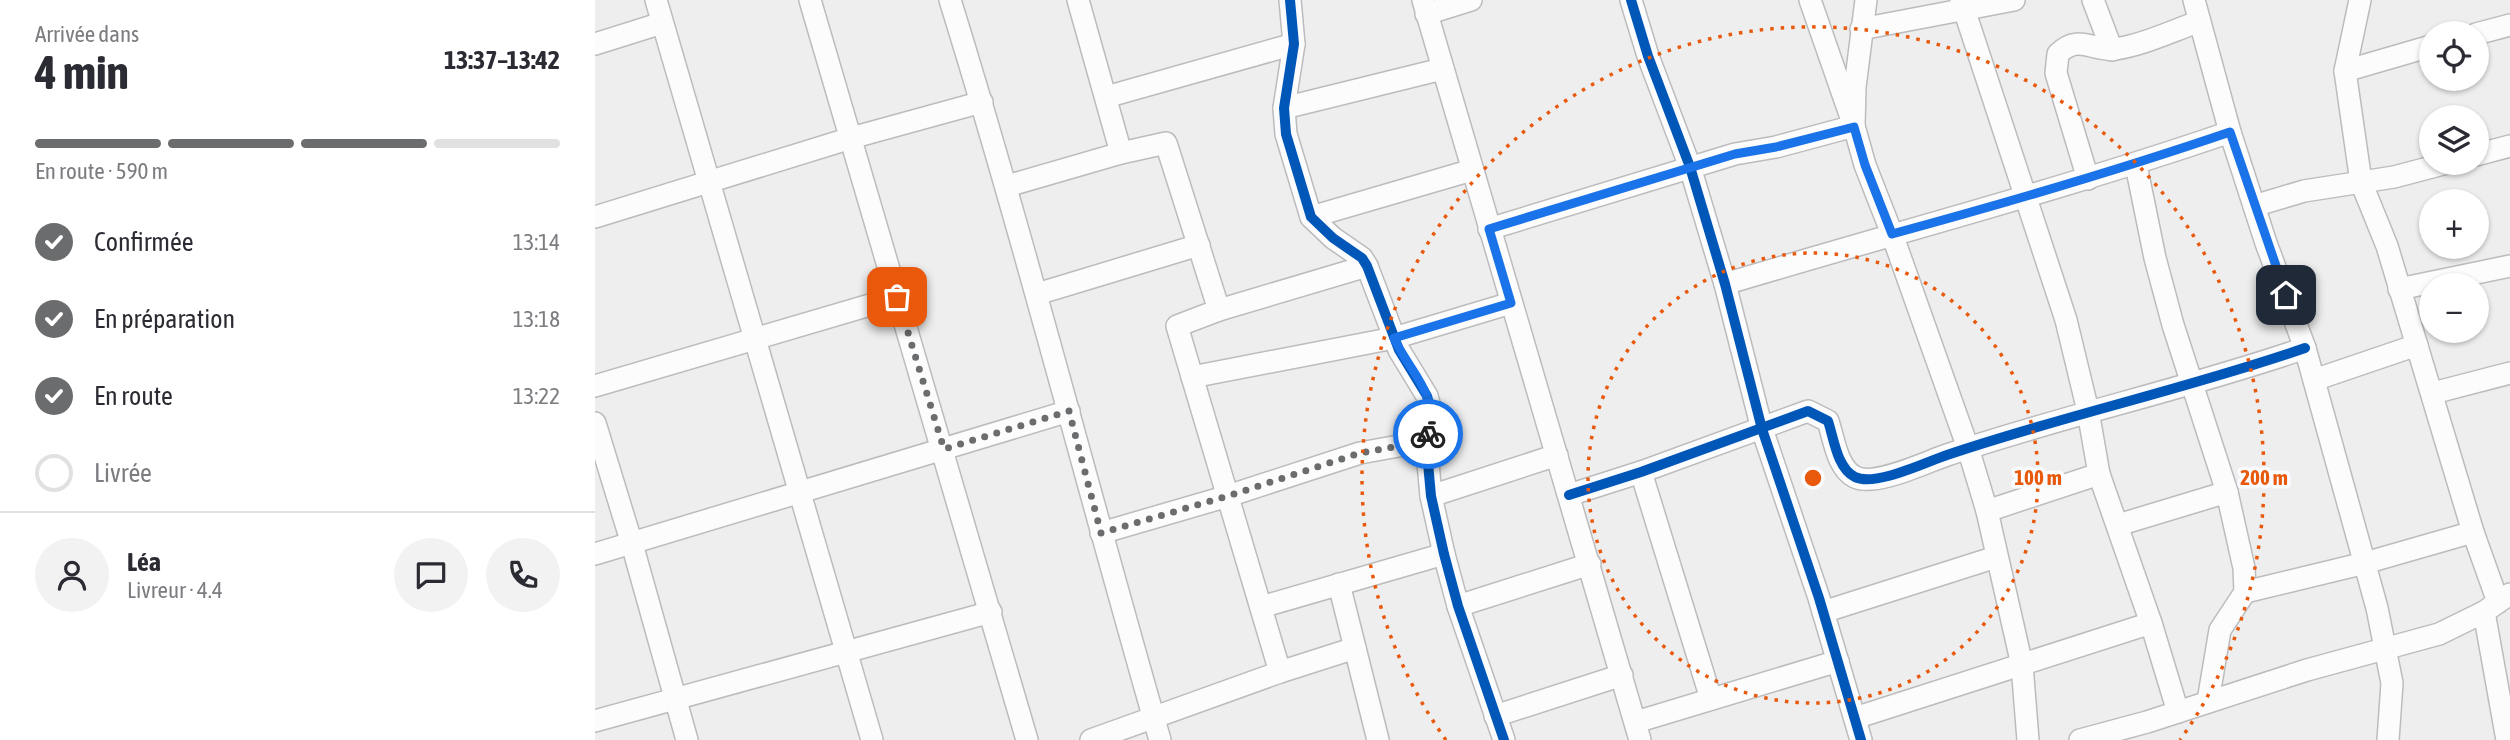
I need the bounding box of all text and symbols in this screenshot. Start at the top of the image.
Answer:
text: Arrivée dans [35,21,139,47]
map controls [2419,21,2489,343]
button: locate [2419,21,2489,91]
text: 13:37–13:42 [444,45,560,75]
text: 4 min [35,46,129,99]
button: layers [2419,105,2489,175]
text: En route · 590 m [35,158,168,184]
button: + [2419,189,2489,259]
icon: check [35,223,73,261]
text: Confirmée [94,227,194,257]
text: 13:14 [513,229,560,255]
pin [2256,265,2316,325]
pin [867,267,927,327]
button: − [2419,273,2489,343]
icon: home [2267,276,2305,314]
icon: bag [878,278,916,316]
icon: check [35,300,73,338]
text: En préparation [94,304,235,334]
text: 13:18 [513,306,560,332]
icon: check [35,377,73,415]
text: En route [94,381,173,411]
text: 13:22 [513,383,560,409]
courier [1393,399,1463,469]
icon: bike [1409,415,1447,453]
text: Livrée [94,458,152,488]
text: 100 m [2014,465,2062,489]
text: 200 m [2240,465,2288,489]
centre of rings [1801,466,1825,490]
button: person [35,538,109,612]
button: chat [394,538,468,612]
button: phone [486,538,560,612]
text: Léa [127,547,161,577]
text: Livreur · 4.4 [127,577,223,603]

